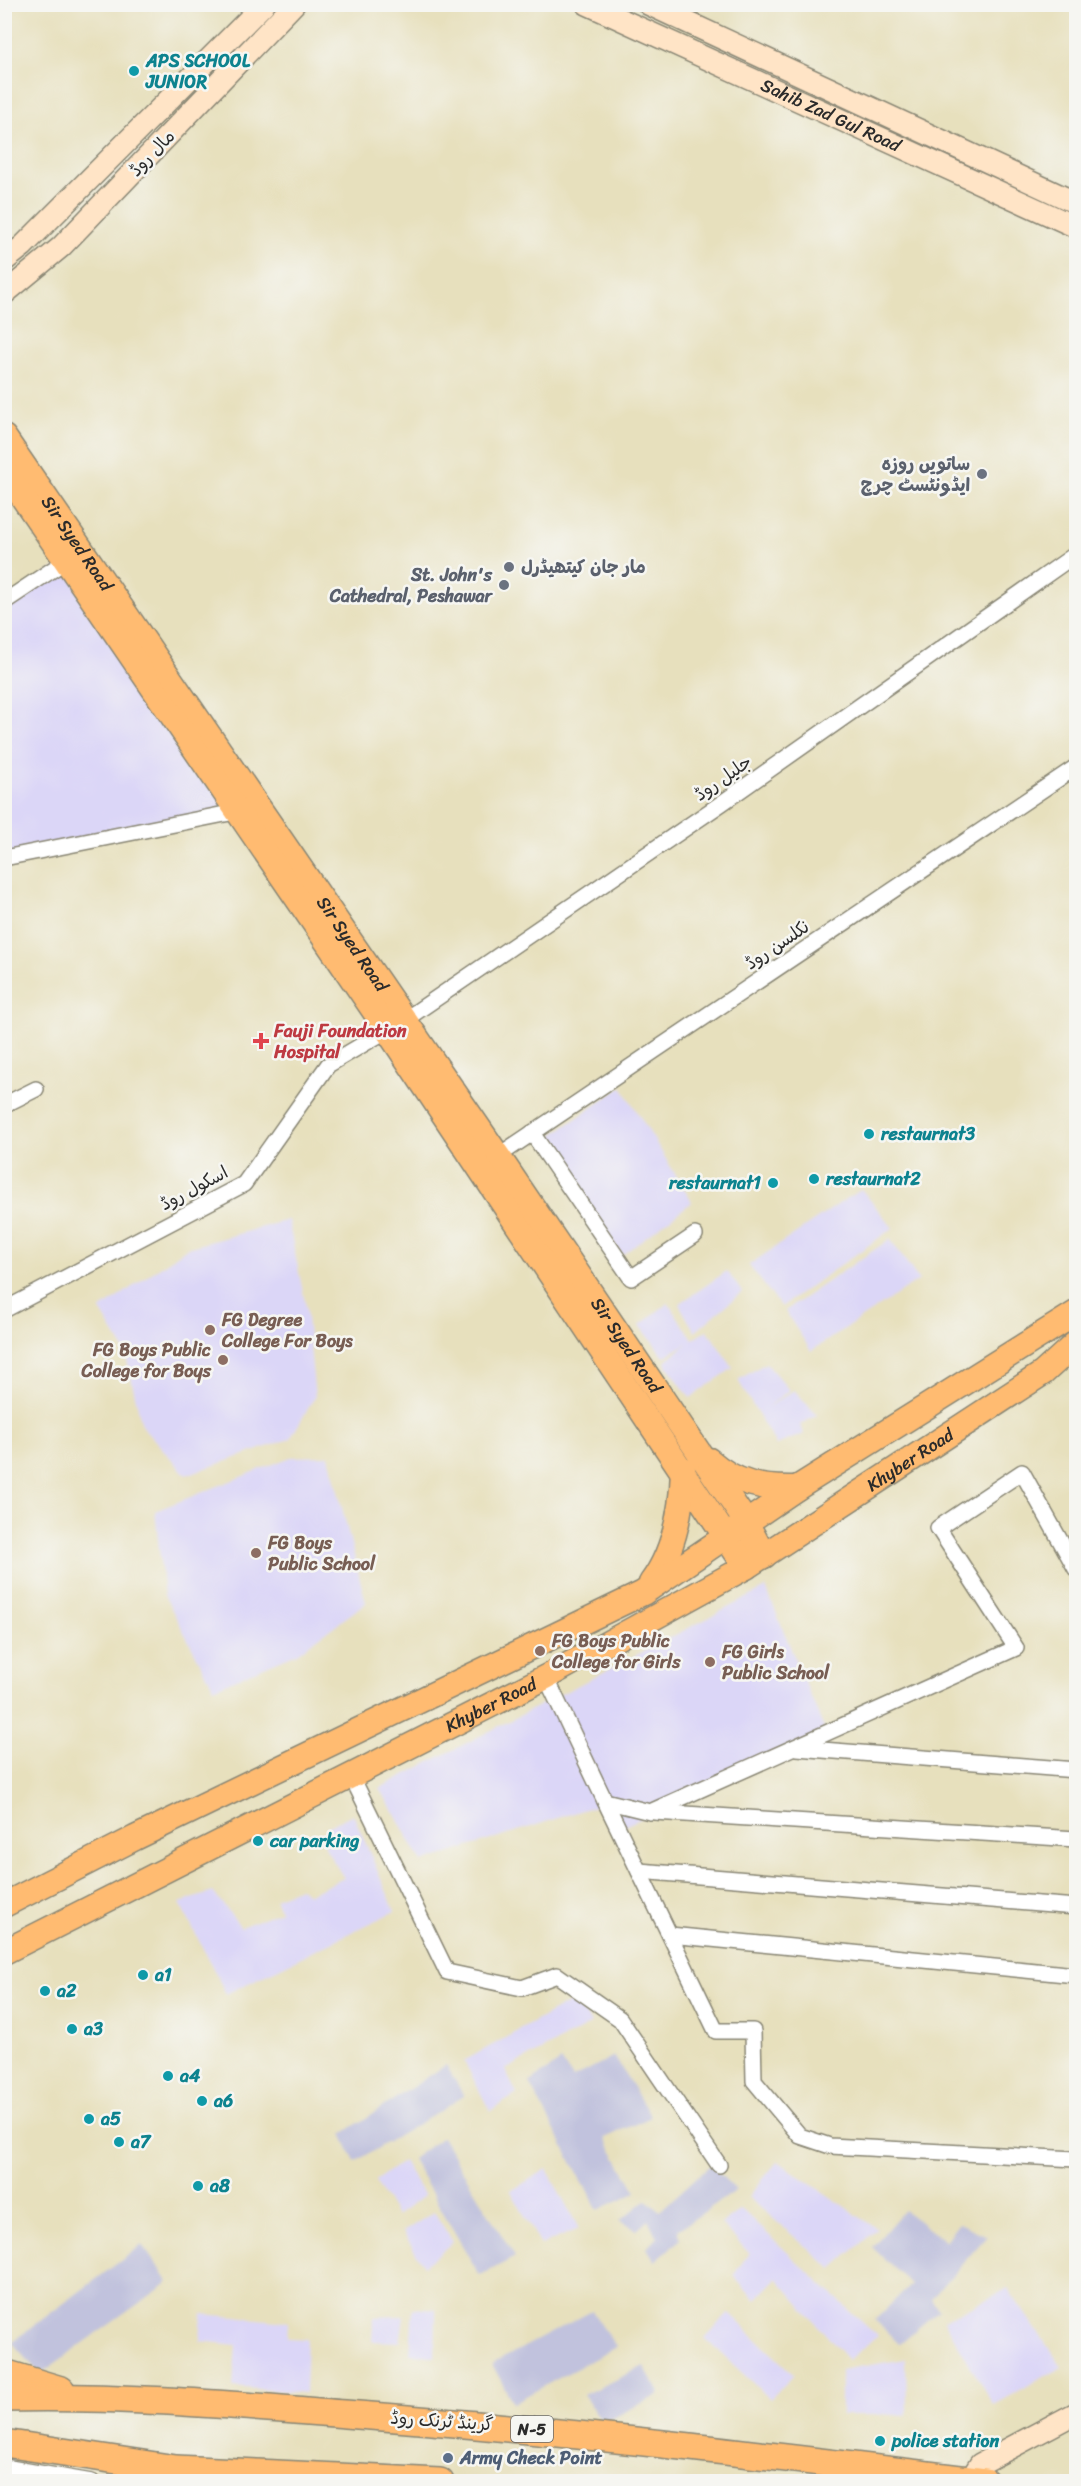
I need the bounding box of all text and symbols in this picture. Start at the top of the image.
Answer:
place label: APS SCHOOL JUNIOR [145,45,251,98]
marker: APS SCHOOL JUNIOR [127,64,141,78]
street label: Sahib Zad Gul Road [755,69,908,162]
street label: مال روڈ [121,122,183,184]
place label: ساتویں روزہ ایڈونٹسٹ چرچ [860,448,970,501]
marker: ساتویں روزہ ایڈونٹسٹ چرچ [975,467,989,481]
street label: Sir Syed Road [33,489,122,599]
place label: مار جان کیتھیڈرل [521,551,646,583]
place label: St. John's Cathedral, Peshawar [329,559,494,612]
marker: مار جان کیتھیڈرل [502,560,516,574]
marker: St. John's Cathedral, Peshawar [497,578,511,592]
street label: جلیل روڈ [687,746,759,810]
street label: Sir Syed Road [308,889,398,1000]
street label: نکلسن روڈ [738,911,816,979]
place label: Fauji Foundation Hospital [273,1015,407,1068]
marker: Fauji Foundation Hospital [252,1032,270,1050]
place label: restaurnat3 [880,1118,975,1150]
marker: restaurnat3 [862,1127,876,1141]
street label: اسکول روڈ [154,1157,234,1219]
place label: restaurnat2 [825,1163,921,1195]
place label: restaurnat1 [668,1167,761,1199]
marker: restaurnat2 [807,1172,821,1186]
marker: restaurnat1 [766,1176,780,1190]
street label: Sir Syed Road [582,1290,671,1401]
place label: FG Degree College For Boys [221,1304,353,1357]
marker: FG Degree College For Boys [203,1323,217,1337]
place label: FG Boys Public College for Boys [80,1334,212,1387]
marker: FG Boys Public College for Boys [216,1353,230,1367]
street label: Khyber Road [860,1418,962,1500]
place label: FG Boys Public School [267,1527,376,1580]
marker: FG Boys Public School [249,1546,263,1560]
place label: FG Boys Public College for Girls [551,1625,681,1678]
place label: FG Girls Public School [721,1636,830,1689]
marker: FG Boys Public College for Girls [533,1644,547,1658]
marker: FG Girls Public School [703,1655,717,1669]
street label: Khyber Road [439,1668,544,1742]
place label: car parking [269,1825,359,1857]
marker: car parking [251,1834,265,1848]
place label: a1 [154,1959,172,1991]
marker: a1 [136,1968,150,1982]
place label: a2 [56,1975,77,2007]
marker: a2 [38,1984,52,1998]
place label: a3 [83,2013,103,2045]
marker: a3 [65,2022,79,2036]
place label: a4 [179,2060,201,2092]
marker: a4 [161,2069,175,2083]
place label: a6 [213,2085,233,2117]
marker: a6 [195,2094,209,2108]
place label: a5 [100,2103,121,2135]
marker: a5 [82,2112,96,2126]
place label: a7 [130,2126,152,2158]
marker: a7 [112,2135,126,2149]
place label: a8 [209,2170,230,2202]
marker: a8 [191,2179,205,2193]
street label: گرینڈ ٹرنک روڈ [389,2401,495,2441]
road number: N-5 [511,2416,553,2442]
place label: police station [891,2425,999,2457]
marker: police station [873,2434,887,2448]
place label: Army Check Point [459,2442,602,2474]
marker: Army Check Point [441,2451,455,2465]

